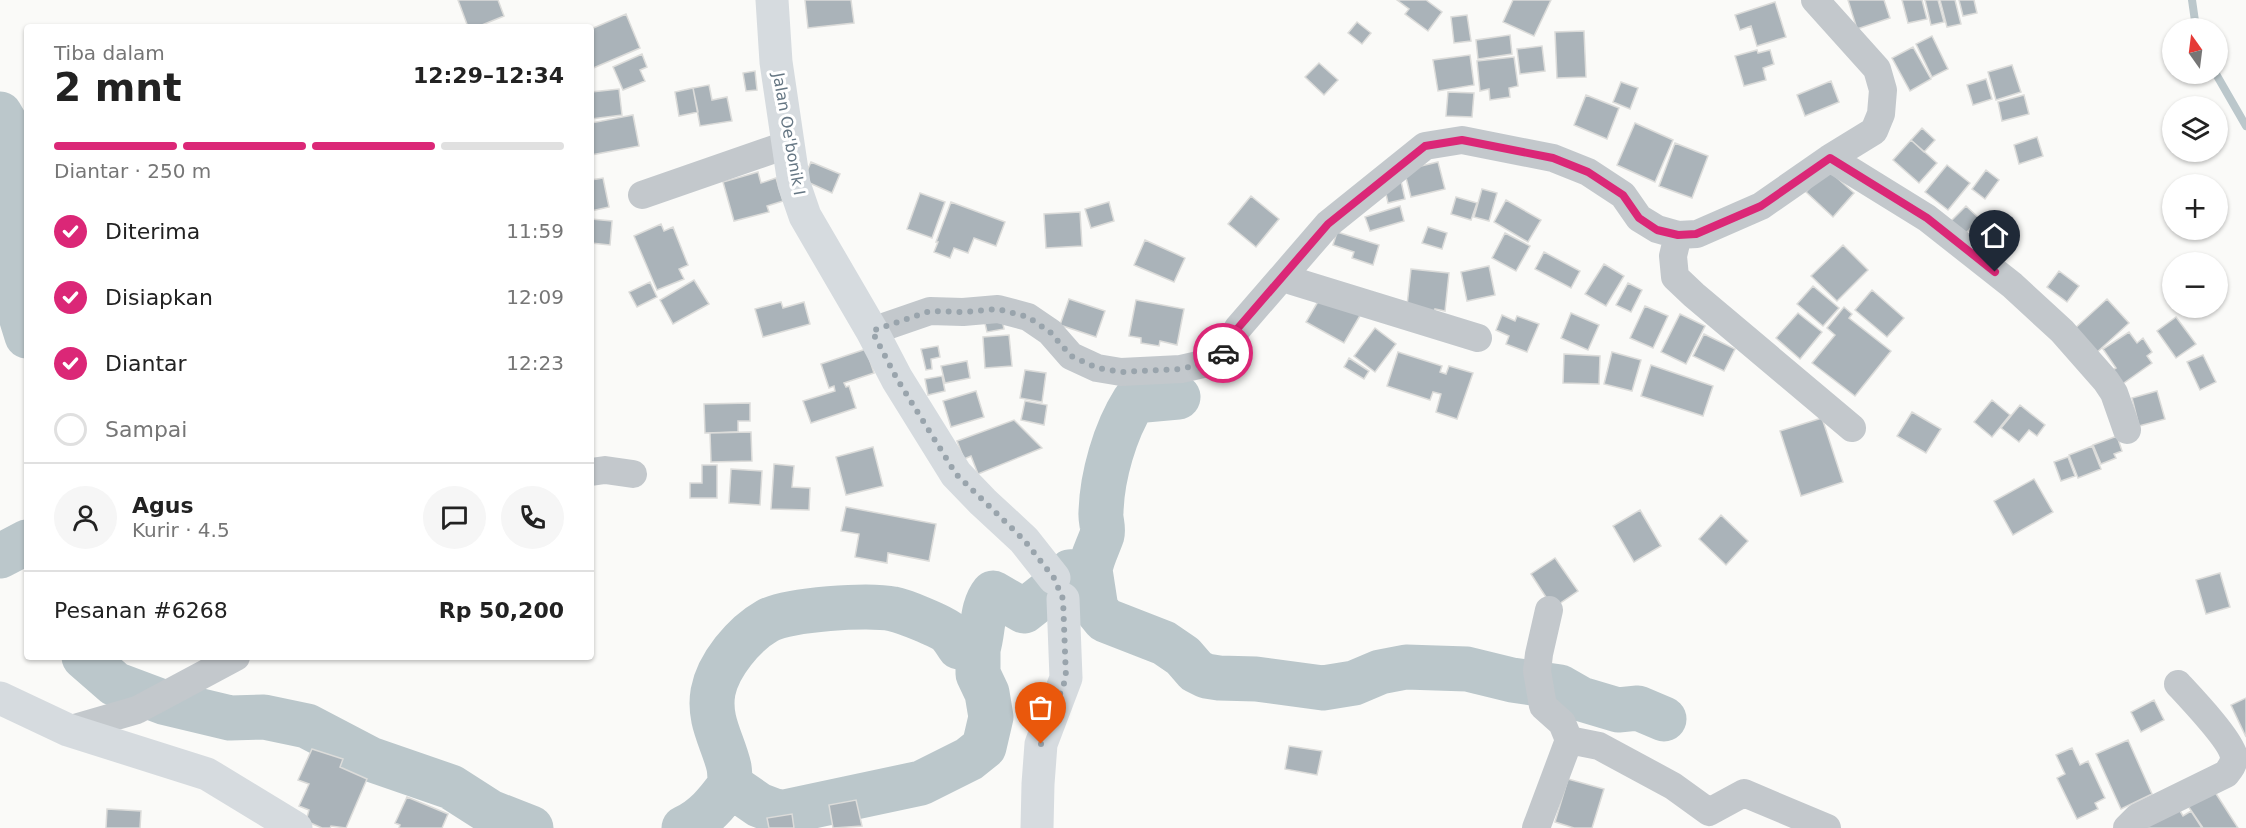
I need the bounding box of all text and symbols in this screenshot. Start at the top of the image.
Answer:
north arrow [2162,18,2228,84]
map controls [2162,18,2228,318]
text: Tiba dalam [54,41,165,65]
text: 12:29–12:34 [413,63,564,88]
text: 2 mnt [54,65,182,110]
street label: Jalan Oe'bonik I [769,70,809,197]
button: layers [2162,96,2228,162]
text: Diantar · 250 m [54,159,211,183]
button: + [2162,174,2228,240]
pin [1969,210,2020,272]
icon: check [54,215,87,248]
text: Diterima [105,219,200,244]
text: 11:59 [506,219,564,243]
icon: home [1978,219,2011,252]
button: − [2162,252,2228,318]
icon: check [54,281,87,314]
text: Disiapkan [105,285,213,310]
text: 12:09 [506,285,564,309]
courier [1193,323,1253,383]
icon: car [1207,337,1240,370]
icon: check [54,347,87,380]
text: Diantar [105,351,187,376]
text: 12:23 [506,351,564,375]
text: Sampai [105,417,187,442]
button: person [54,486,117,549]
button: chat [423,486,486,549]
button: phone [501,486,564,549]
text: Agus [132,493,194,518]
text: Kurir · 4.5 [132,518,230,542]
text: Pesanan #6268 [54,598,228,623]
text: Rp 50,200 [439,598,564,623]
pin [1015,682,1066,744]
icon: bag [1024,691,1057,724]

